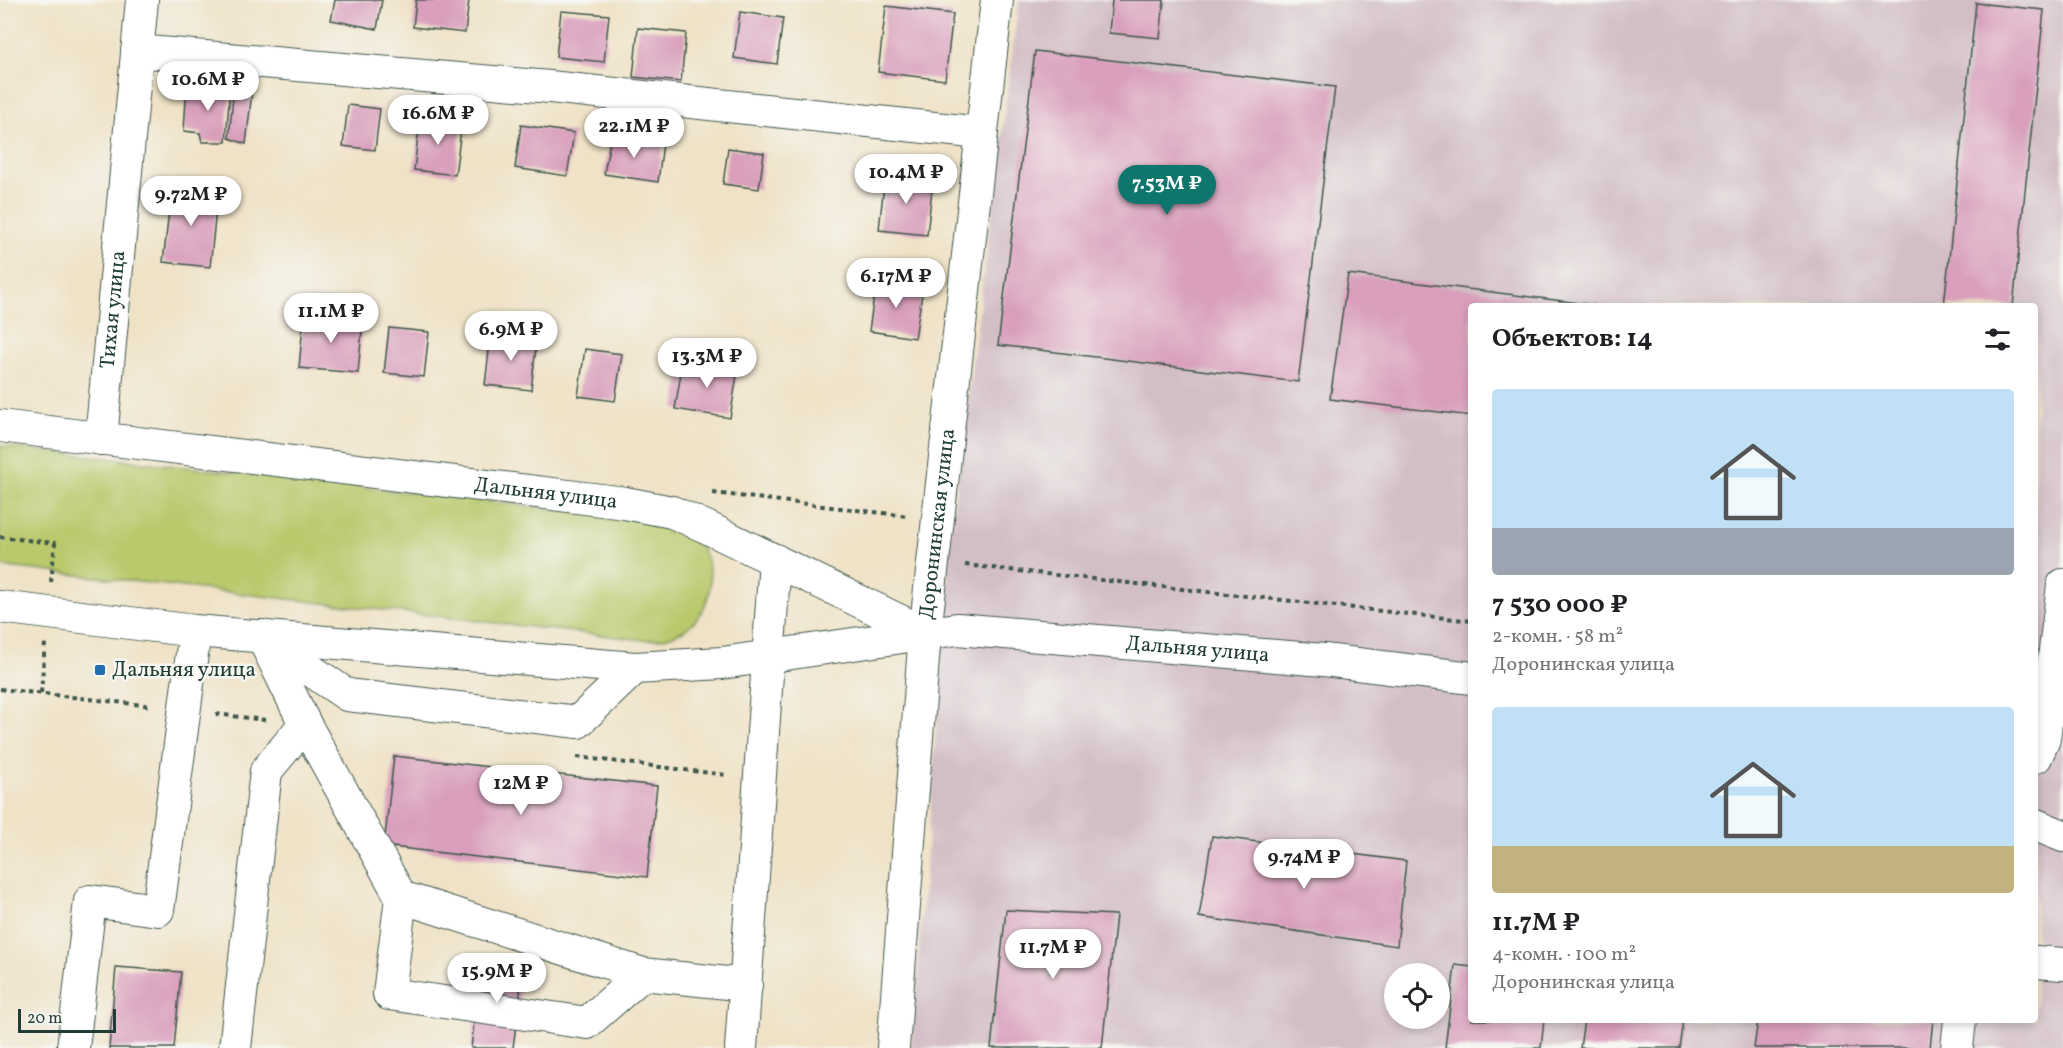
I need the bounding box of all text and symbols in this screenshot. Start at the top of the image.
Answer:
pin: 10.6M ₽ [153,61,263,112]
text: 10.6M ₽ [171,66,245,94]
pin: 16.6M ₽ [383,95,493,146]
text: 16.6M ₽ [402,100,474,128]
pin: 22.1M ₽ [579,108,689,159]
text: 22.1M ₽ [598,113,670,141]
pin: 10.4M ₽ [851,154,961,205]
text: 10.4M ₽ [868,159,944,187]
pin: 7.53M ₽ [1112,165,1222,216]
text: 7.53M ₽ [1132,170,1202,198]
pin: 9.72M ₽ [136,176,246,227]
text: 9.72M ₽ [155,181,227,209]
street label: Тихая улица [93,249,133,370]
pin: 6.17M ₽ [841,258,951,309]
text: 6.17M ₽ [860,263,932,291]
pin: 11.1M ₽ [276,293,386,344]
text: 11.1M ₽ [298,298,364,326]
pin: 6.9M ₽ [462,311,560,362]
text: 6.9M ₽ [479,316,543,344]
text: Объектов: 14 [1492,321,1653,357]
icon: filters [1981,323,2014,356]
pin: 13.3M ₽ [652,338,762,389]
text: 13.3M ₽ [672,343,742,371]
street label: Доронинская улица [912,427,963,621]
icon: home [1699,428,1807,536]
street label: Дальняя улица [473,470,619,516]
text: 7 530 000 ₽ [1492,587,1628,623]
text: 2-комн. · 58 m² [1492,623,1623,651]
street label: Дальняя улица [1124,629,1271,670]
text: Доронинская улица [1492,651,1675,679]
place label: Дальняя улица [112,656,256,685]
marker: Дальняя улица [93,663,107,677]
icon: home [1699,746,1807,854]
pin: 12M ₽ [479,765,563,816]
text: 12M ₽ [493,770,549,798]
pin: 9.74M ₽ [1249,839,1359,890]
text: 9.74M ₽ [1267,844,1341,872]
text: 11.7M ₽ [1492,905,1580,941]
pin: 11.7M ₽ [998,929,1108,980]
text: 11.7M ₽ [1019,934,1087,962]
text: 4-комн. · 100 m² [1492,941,1636,969]
pin: 15.9M ₽ [442,953,552,1004]
text: 15.9M ₽ [461,958,533,986]
map controls [1384,963,1450,1029]
button: locate [1384,963,1450,1029]
text: Доронинская улица [1492,969,1675,997]
scale bar [18,1006,116,1034]
text: 20 m [27,1008,62,1030]

